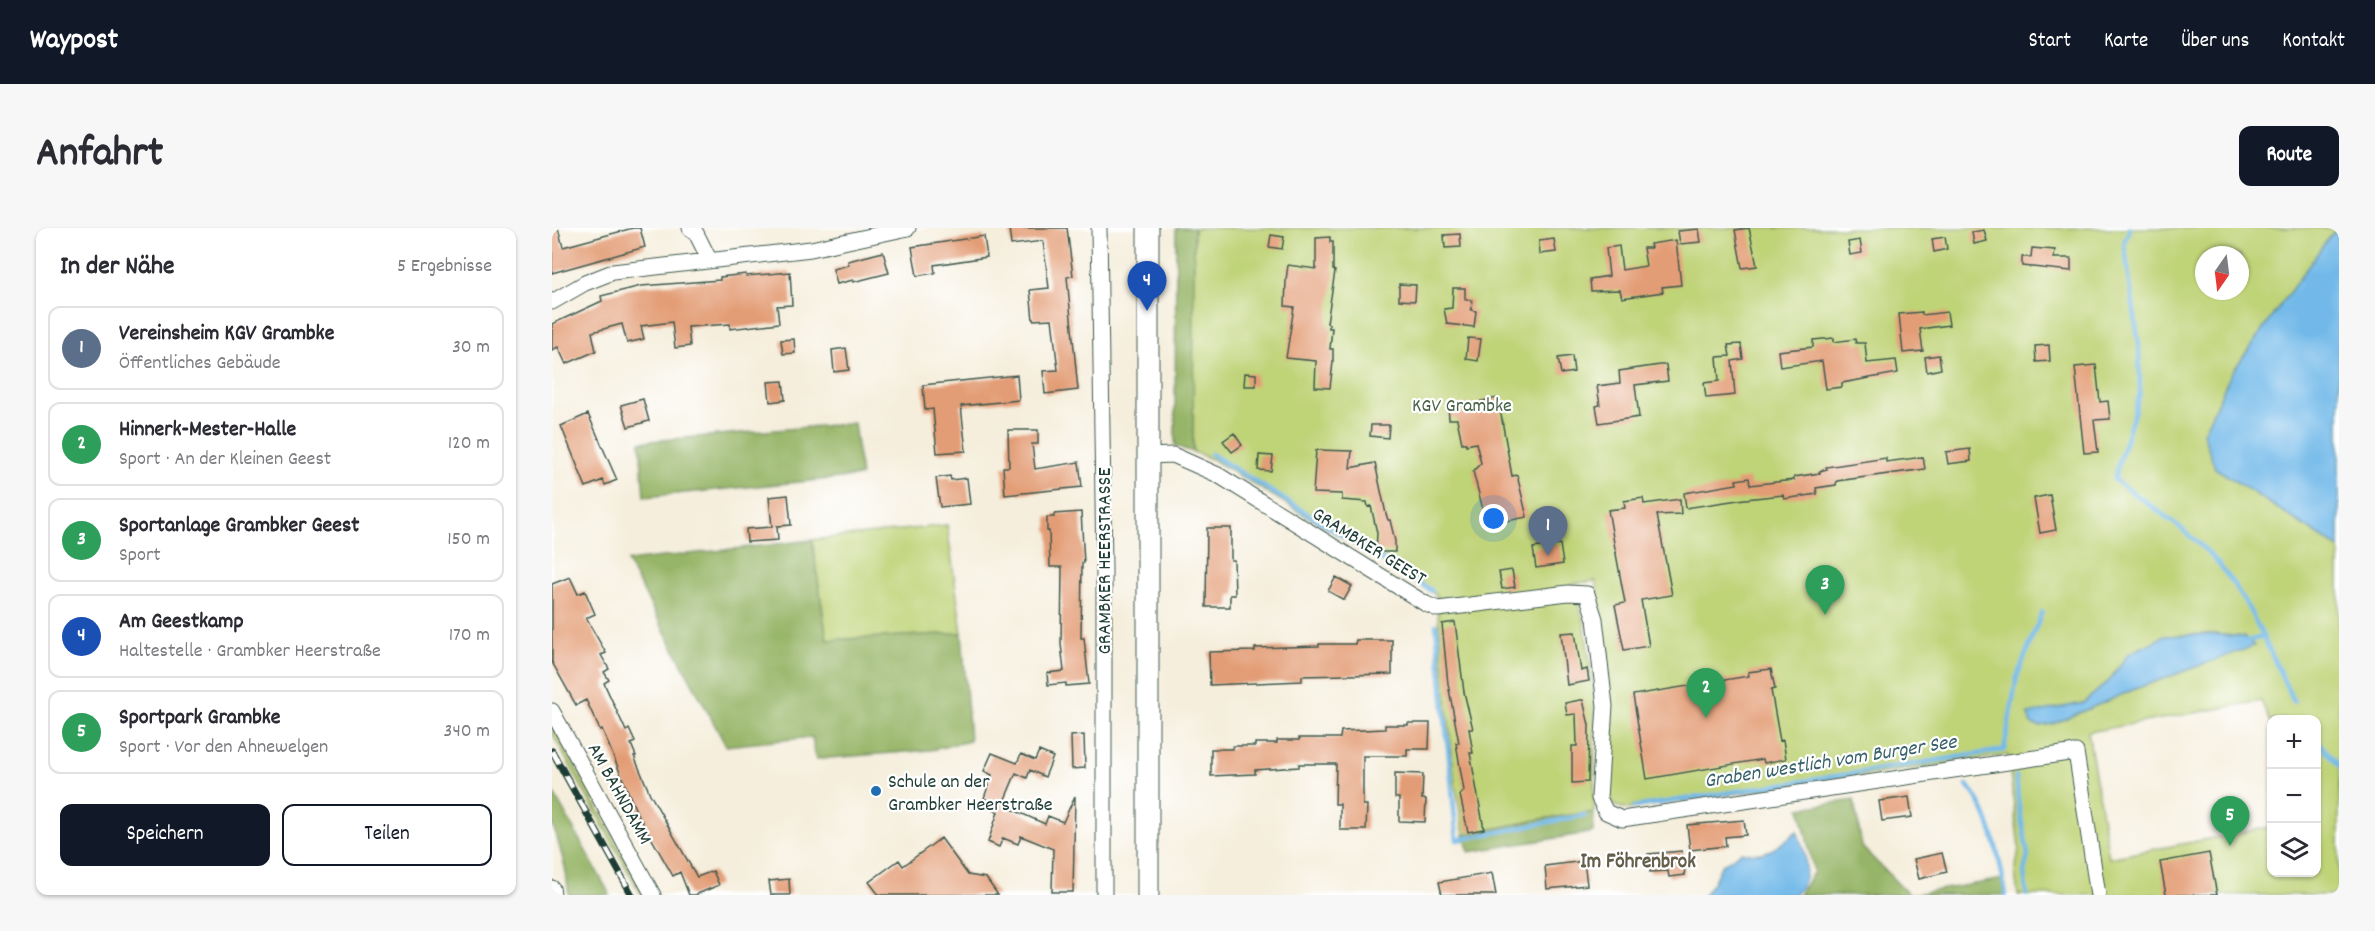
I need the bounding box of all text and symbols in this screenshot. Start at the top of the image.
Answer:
text: Waypost [30,22,118,62]
text: Start [2029,27,2071,57]
text: Karte [2104,27,2148,57]
text: Über uns [2181,27,2249,57]
text: Kontakt [2282,27,2345,57]
text: Anfahrt [36,126,163,186]
button: Route [2239,126,2339,186]
north arrow [2195,246,2249,300]
text: In der Nähe [60,249,174,286]
text: 5 Ergebnisse [397,253,492,281]
pin: 4 [1128,262,1166,311]
text: Vereinsheim KGV Grambke [119,319,334,350]
text: 1 [79,334,84,362]
text: 30 m [452,334,490,362]
text: Öffentliches Gebäude [119,350,281,378]
park label: KGV Grambke [1412,393,1512,421]
text: Hinnerk-Mester-Halle [119,415,296,446]
text: 2 [77,430,86,458]
text: 120 m [448,430,490,458]
text: Sport · An der Kleinen Geest [119,446,331,474]
street label: GRAMBKER HEERSTRASSE [1092,468,1120,654]
street label: GRAMBKER GEEST [1306,501,1431,594]
your location [1479,504,1508,533]
pin: 1 [1528,506,1568,556]
text: Sportanlage Grambker Geest [119,511,359,542]
text: 3 [77,526,86,554]
text: 150 m [447,526,490,554]
text: Sport [119,542,161,570]
pin: 3 [1806,566,1844,615]
text: Am Geestkamp [119,607,244,638]
text: 4 [77,622,86,650]
text: 170 m [449,622,490,650]
text: Haltestelle · Grambker Heerstraße [119,638,381,666]
pin: 2 [1686,668,1726,718]
text: Sportpark Grambke [119,703,281,734]
map controls [2267,715,2321,877]
button: + [2267,715,2321,769]
text: 5 [77,718,86,746]
text: 340 m [444,718,490,746]
water label: Graben westlich vom Burger See [1702,728,1961,798]
text: Sport · Vor den Ahnewelgen [119,734,328,762]
street label: AM BAHNDAMM [579,739,658,850]
place label: Schule an der Grambker Heerstraße [888,769,1053,820]
button: − [2267,769,2321,823]
marker: Schule an der Grambker Heerstraße [869,784,883,798]
pin: 5 [2210,796,2250,846]
button: Speichern [60,804,270,866]
button: Teilen [282,804,492,866]
button: layers [2267,823,2321,877]
district label: Im Föhrenbrok [1580,848,1696,878]

